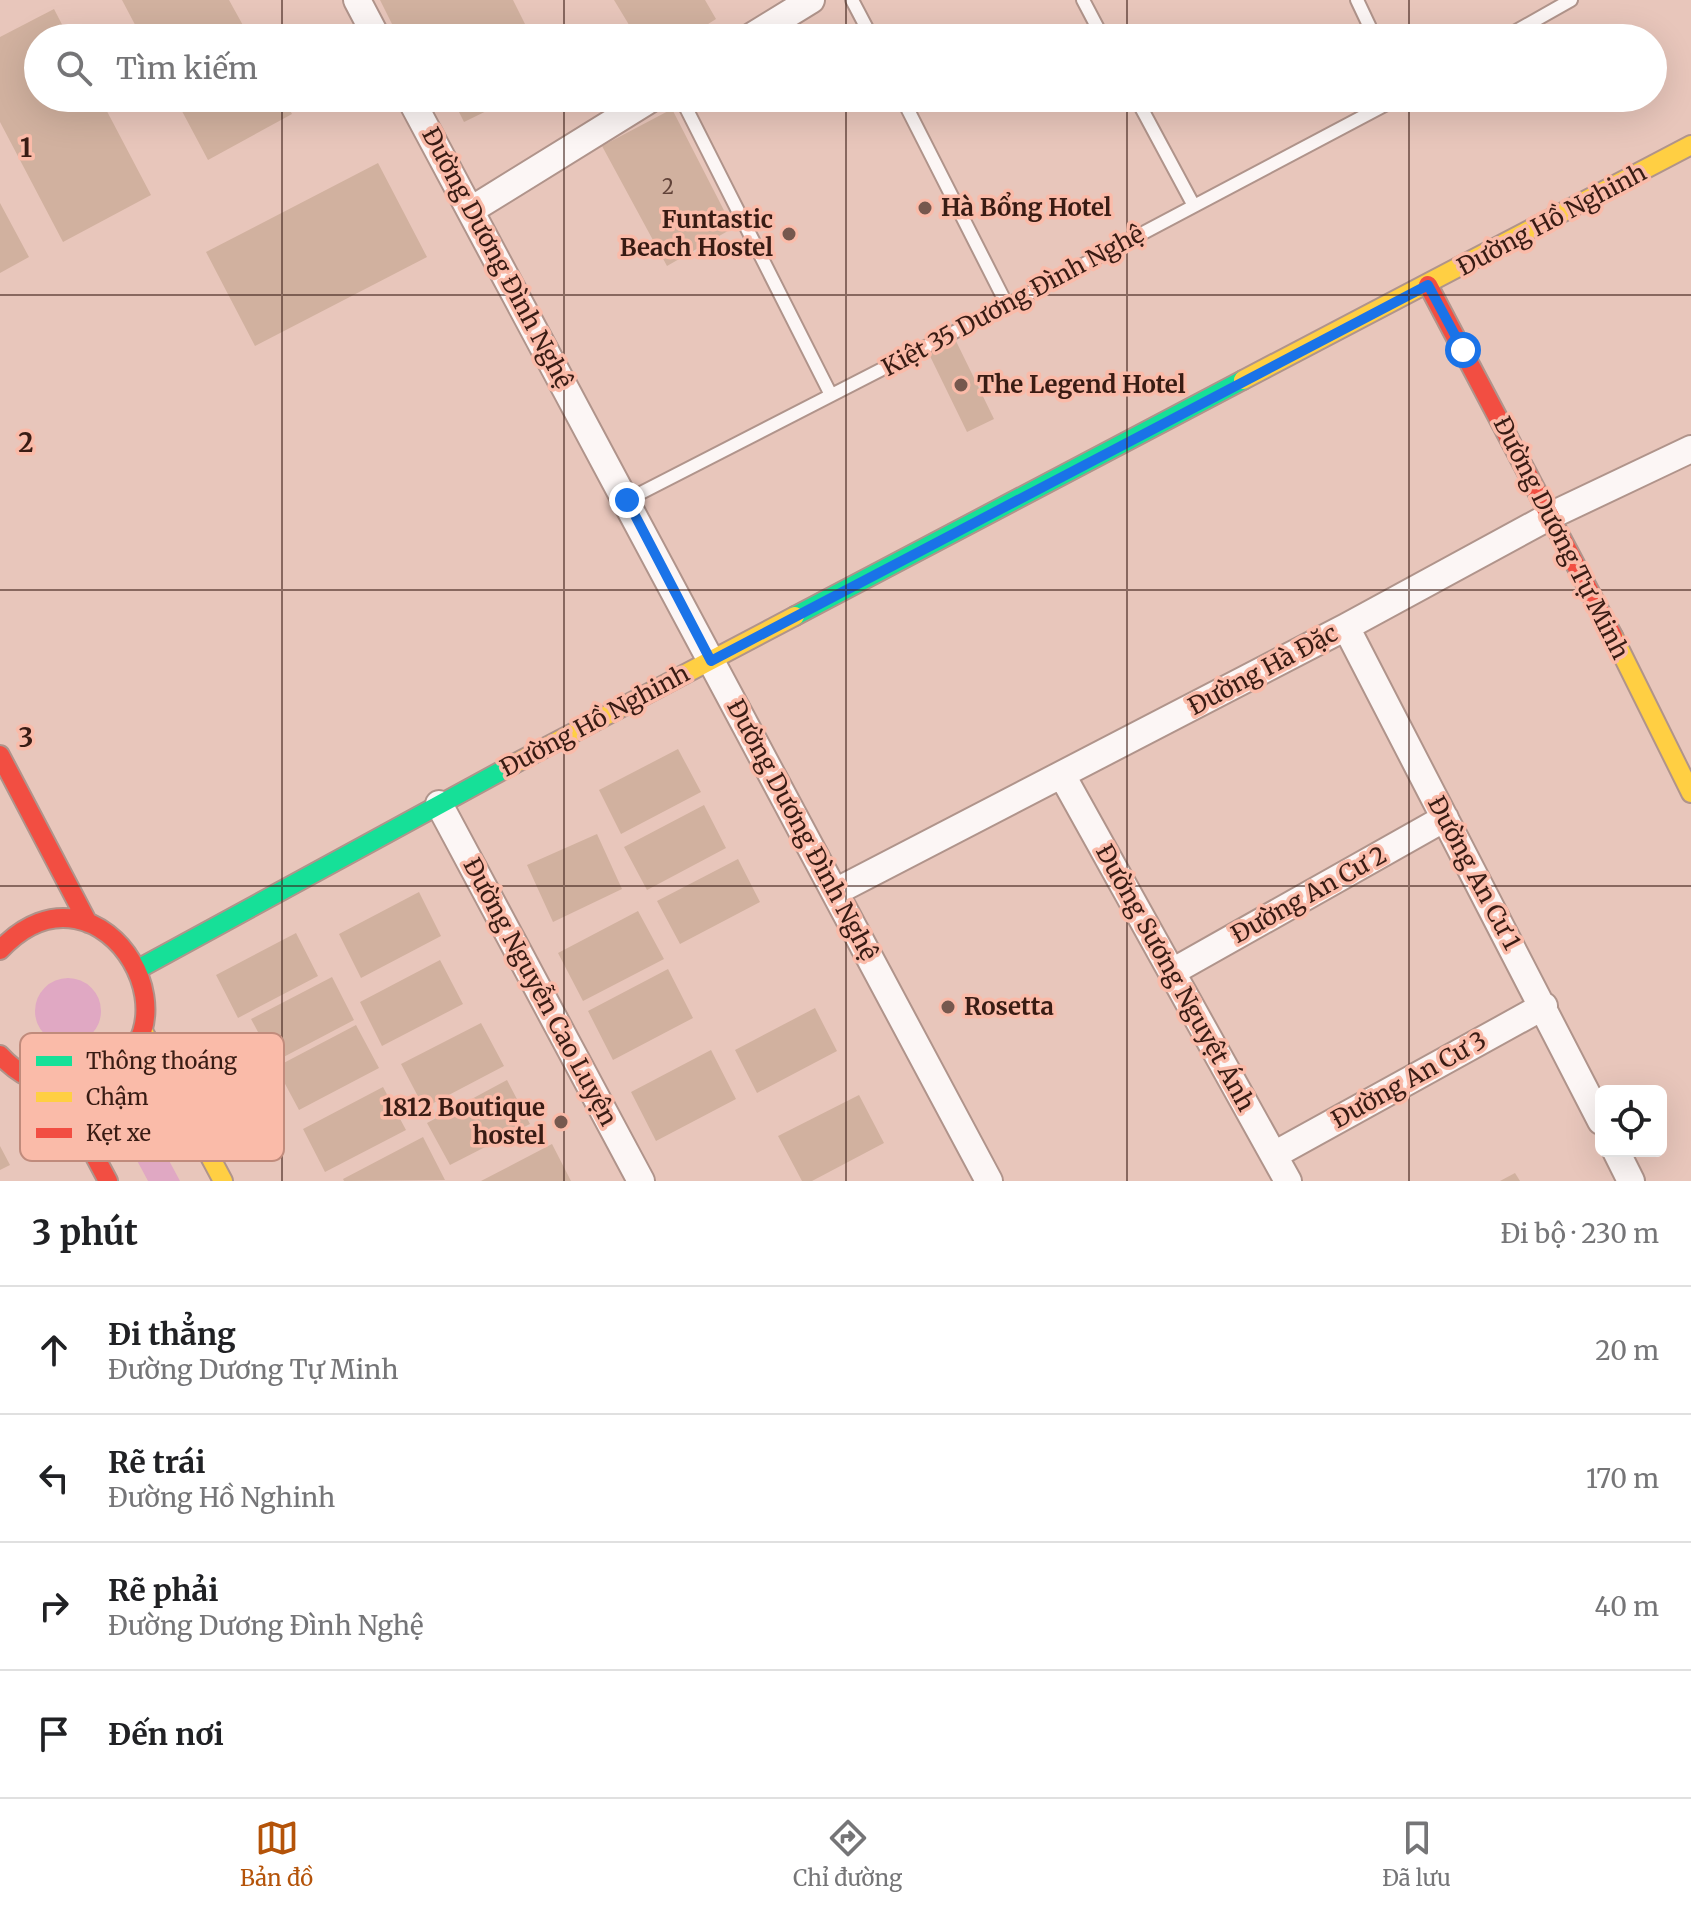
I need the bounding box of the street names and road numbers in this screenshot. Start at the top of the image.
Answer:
street label: Đường Dương Đình Nghệ [415,122,580,394]
street label: Đường Hồ Nghinh [1452,157,1652,283]
street label: Kiệt 35 Dương Đình Nghệ [876,218,1149,383]
street label: Đường Dương Tự Minh [1487,411,1636,664]
street label: Đường Hà Đặc [1183,617,1343,722]
street label: Đường Hồ Nghinh [495,658,695,784]
street label: Đường Dương Đình Nghệ [720,694,885,966]
street label: Đường An Cư 1 [1421,791,1528,955]
street label: Đường Sương Nguyệt Ánh [1089,839,1262,1117]
street label: Đường An Cư 2 [1226,839,1392,950]
street label: Đường Nguyễn Cao Luyện [457,853,624,1131]
street label: Đường An Cư 3 [1326,1024,1492,1135]

